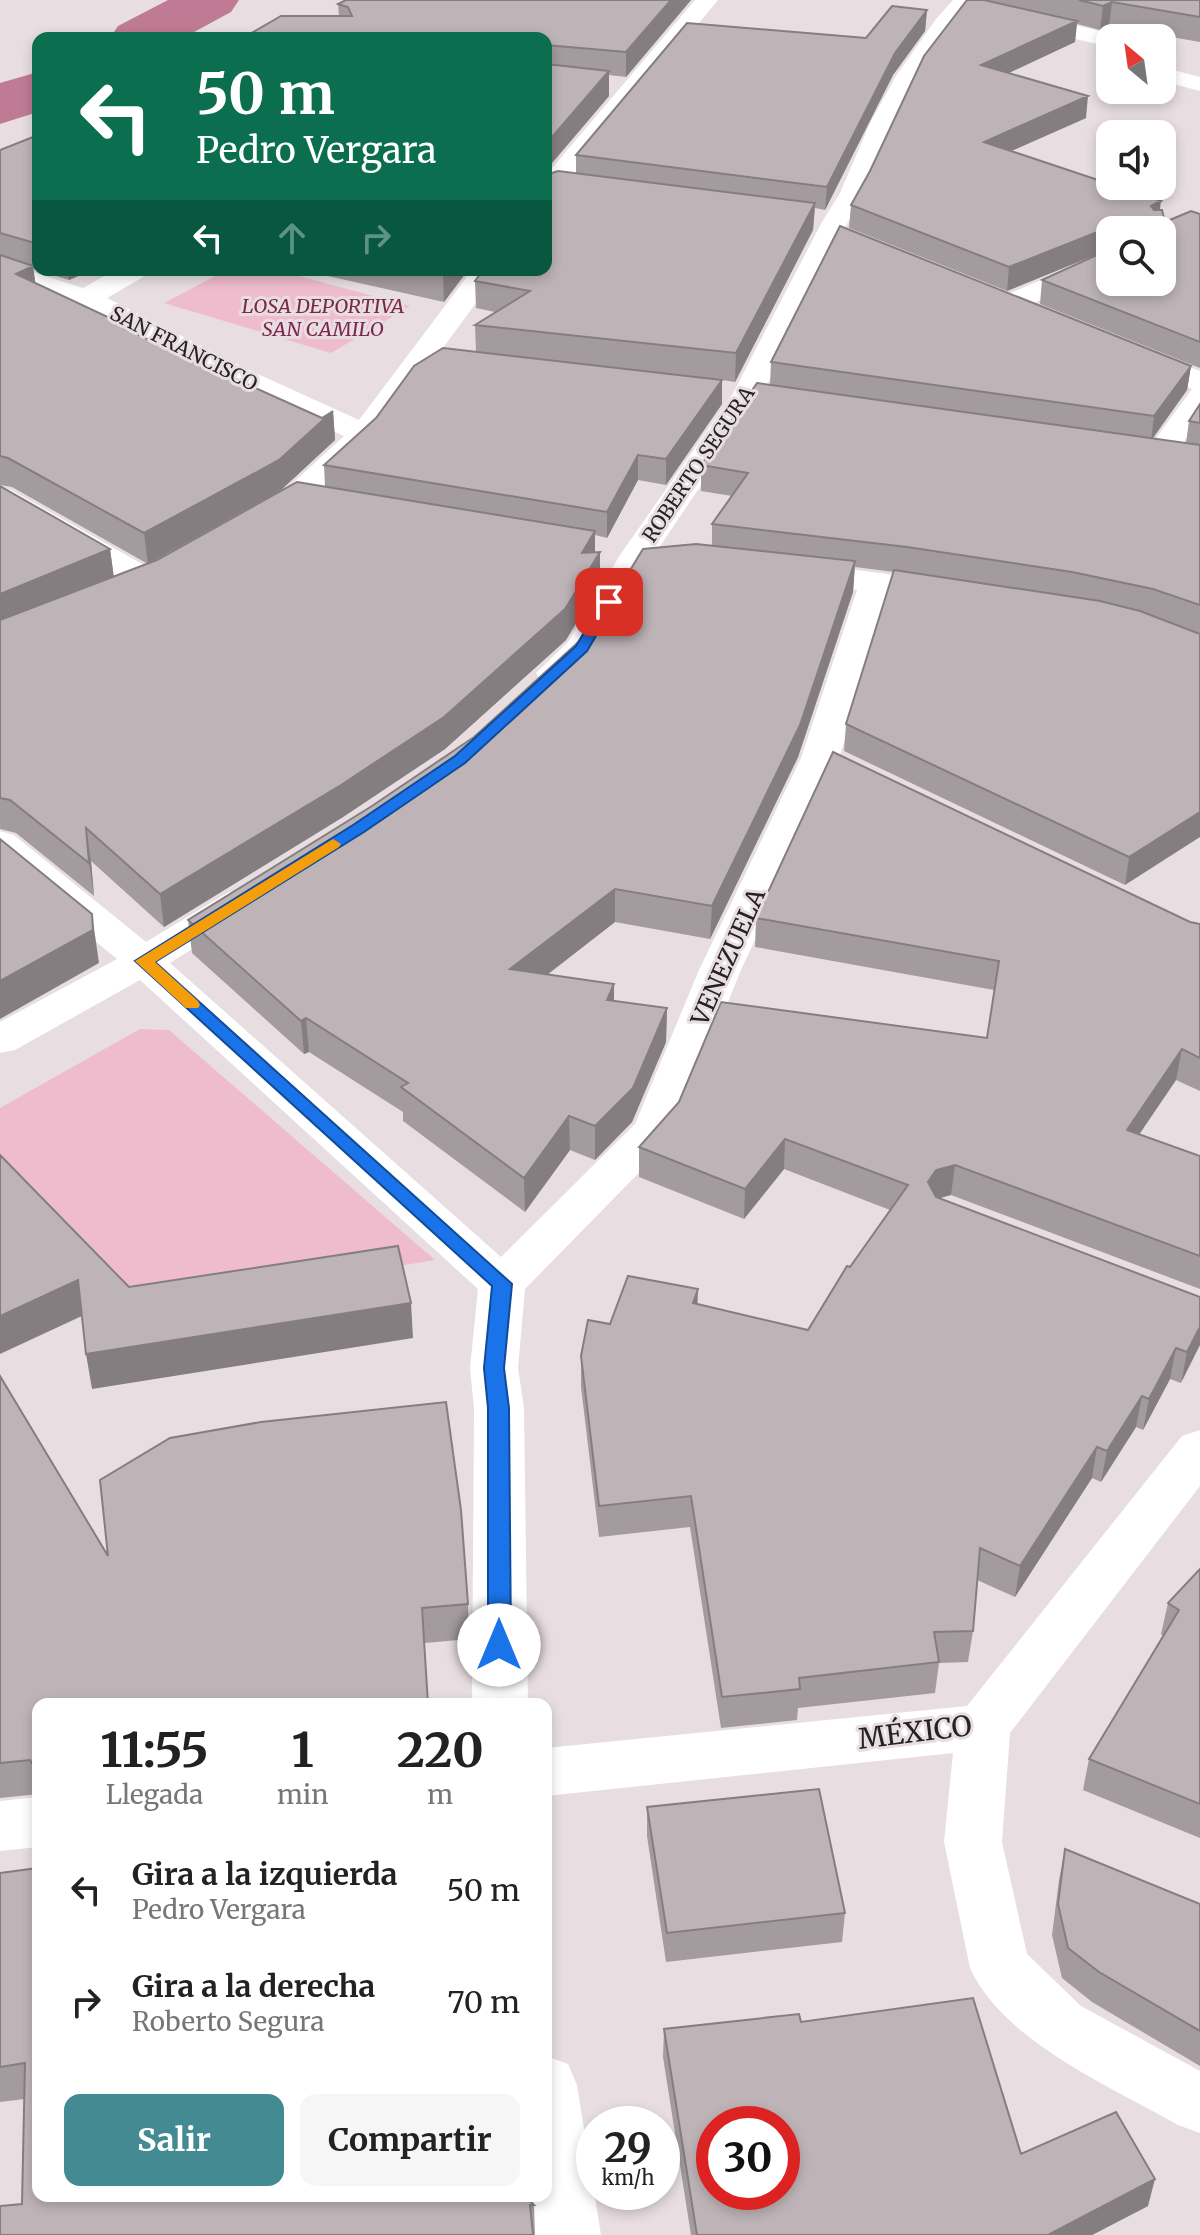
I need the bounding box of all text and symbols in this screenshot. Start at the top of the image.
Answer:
north arrow [1096,24,1176,104]
map controls [1096,24,1176,296]
text: 50 m [196,59,335,129]
icon: left [64,64,168,168]
button: sound [1096,120,1176,200]
text: Pedro Vergara [196,128,437,173]
icon: left [186,216,230,260]
icon: ahead [270,216,314,260]
icon: right [354,216,398,260]
button: search [1096,216,1176,296]
park label: LOSA DEPORTIVA SAN CAMILO [242,293,405,341]
street label: SAN FRANCISCO [106,300,262,396]
street label: ROBERTO SEGURA [637,381,760,547]
pin [575,568,643,636]
icon: arrive [587,580,631,624]
street label: VENEZUELA [684,883,772,1031]
position arrow [457,1603,541,1687]
street label: MÉXICO [856,1707,974,1757]
text: 11:55 [100,1720,209,1780]
text: 1 [292,1720,314,1780]
text: 220 [397,1720,484,1780]
text: Llegada [106,1778,203,1811]
text: min [277,1778,328,1811]
text: m [427,1778,453,1811]
text: Gira a la izquierda [132,1855,398,1893]
icon: left [64,1868,108,1912]
text: 50 m [447,1871,520,1909]
text: Pedro Vergara [132,1893,306,1926]
text: Gira a la derecha [132,1967,375,2005]
icon: right [64,1980,108,2024]
text: 70 m [447,1983,520,2021]
text: Roberto Segura [132,2005,324,2038]
button: Salir [64,2094,284,2186]
button: Compartir [300,2094,520,2186]
speed limit sign: 30 [696,2106,800,2210]
text: 29 [604,2123,652,2173]
text: km/h [602,2165,654,2190]

